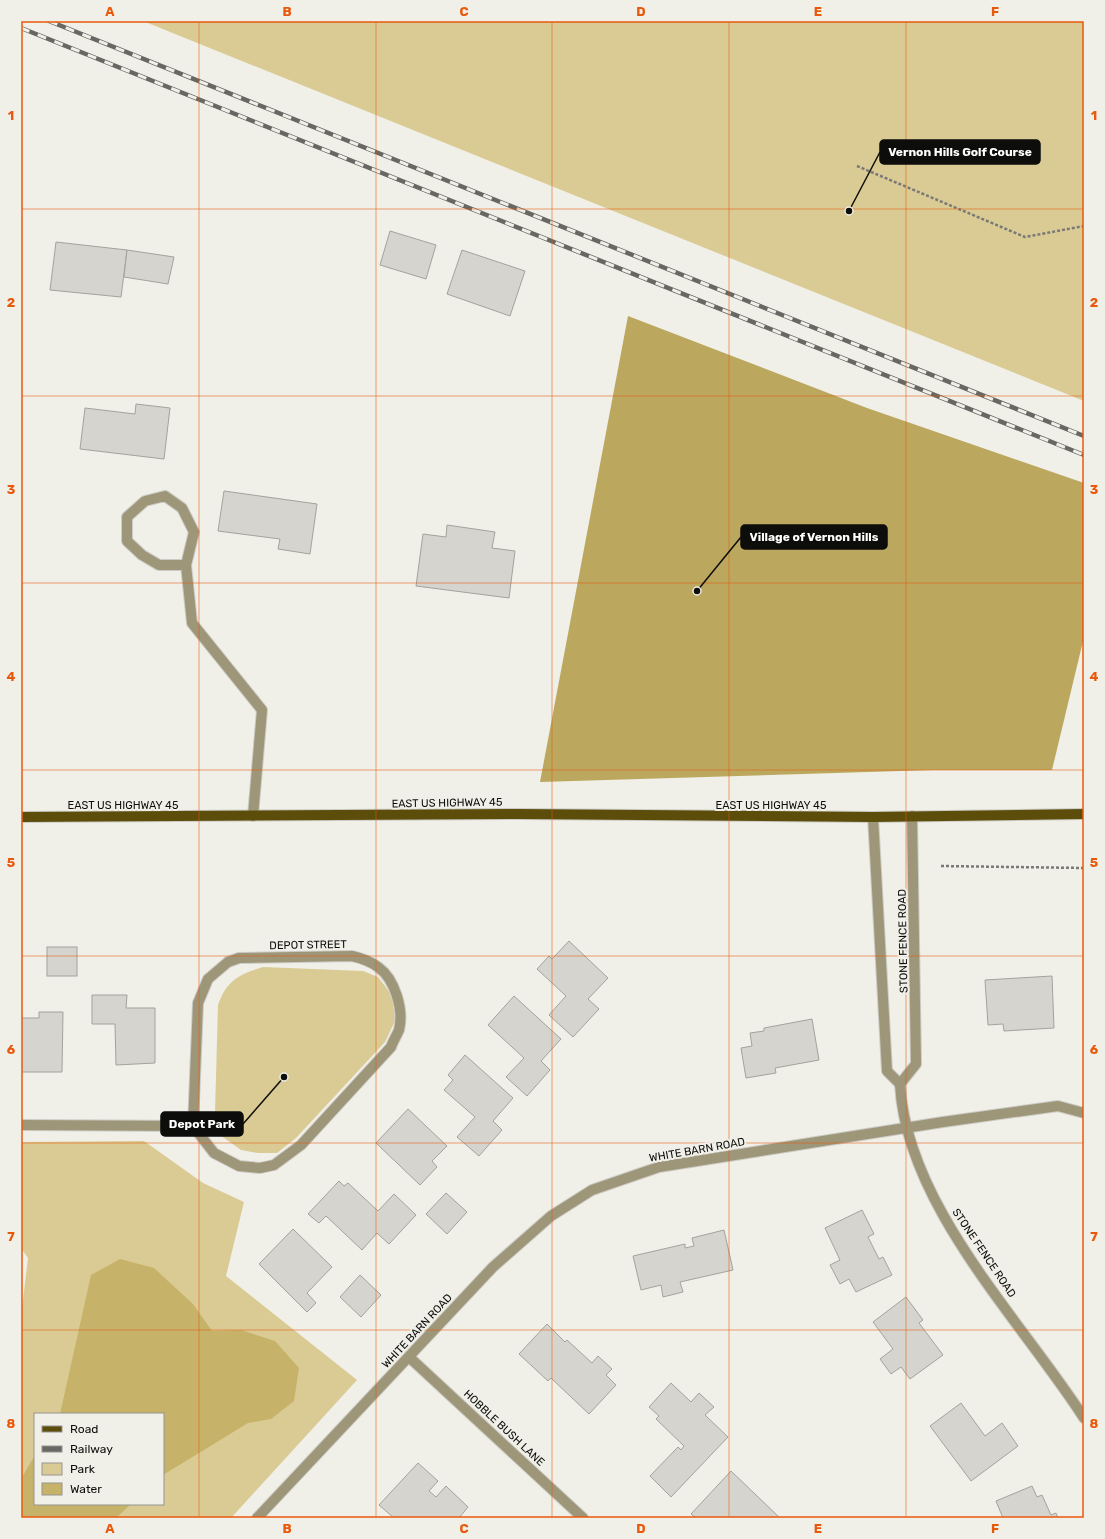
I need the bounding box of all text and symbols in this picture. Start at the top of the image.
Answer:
text: A [105,4,115,19]
text: B [282,4,292,19]
text: C [459,4,469,19]
text: D [636,4,646,19]
text: E [814,4,822,19]
text: F [991,4,999,19]
text: 1 [8,108,14,123]
text: 1 [1091,108,1097,123]
callout: Vernon Hills Golf Course [880,140,1040,164]
text: Vernon Hills Golf Course [888,145,1032,159]
text: 2 [7,295,15,310]
text: 2 [1090,295,1098,310]
text: 3 [7,482,16,497]
text: 3 [1090,482,1099,497]
callout: Village of Vernon Hills [741,525,887,549]
text: Village of Vernon Hills [750,530,879,544]
text: 4 [7,669,16,684]
text: 4 [1090,669,1099,684]
street label: EAST US HIGHWAY 45 [391,796,503,810]
street label: EAST US HIGHWAY 45 [68,799,179,812]
street label: EAST US HIGHWAY 45 [716,799,827,812]
text: 5 [7,855,15,870]
text: 5 [1090,855,1098,870]
street label: STONE FENCE ROAD [896,889,910,993]
street label: DEPOT STREET [269,938,347,952]
text: 6 [7,1042,16,1057]
text: 6 [1090,1042,1099,1057]
callout: Depot Park [161,1112,243,1136]
text: Depot Park [169,1117,235,1131]
street label: WHITE BARN ROAD [648,1135,746,1165]
street label: STONE FENCE ROAD [949,1206,1019,1300]
text: 7 [7,1229,15,1244]
text: 7 [1090,1229,1098,1244]
street label: WHITE BARN ROAD [379,1291,455,1371]
street label: HOBBLE BUSH LANE [461,1387,547,1469]
legend [34,1413,164,1505]
text: 8 [7,1416,16,1431]
text: 8 [1090,1416,1099,1431]
text: Road [70,1422,98,1436]
text: Railway [70,1442,113,1456]
text: Park [70,1462,96,1476]
text: Water [70,1482,102,1496]
text: A [105,1521,115,1536]
text: B [282,1521,292,1536]
text: C [459,1521,469,1536]
text: D [636,1521,646,1536]
text: E [814,1521,822,1536]
text: F [991,1521,999,1536]

